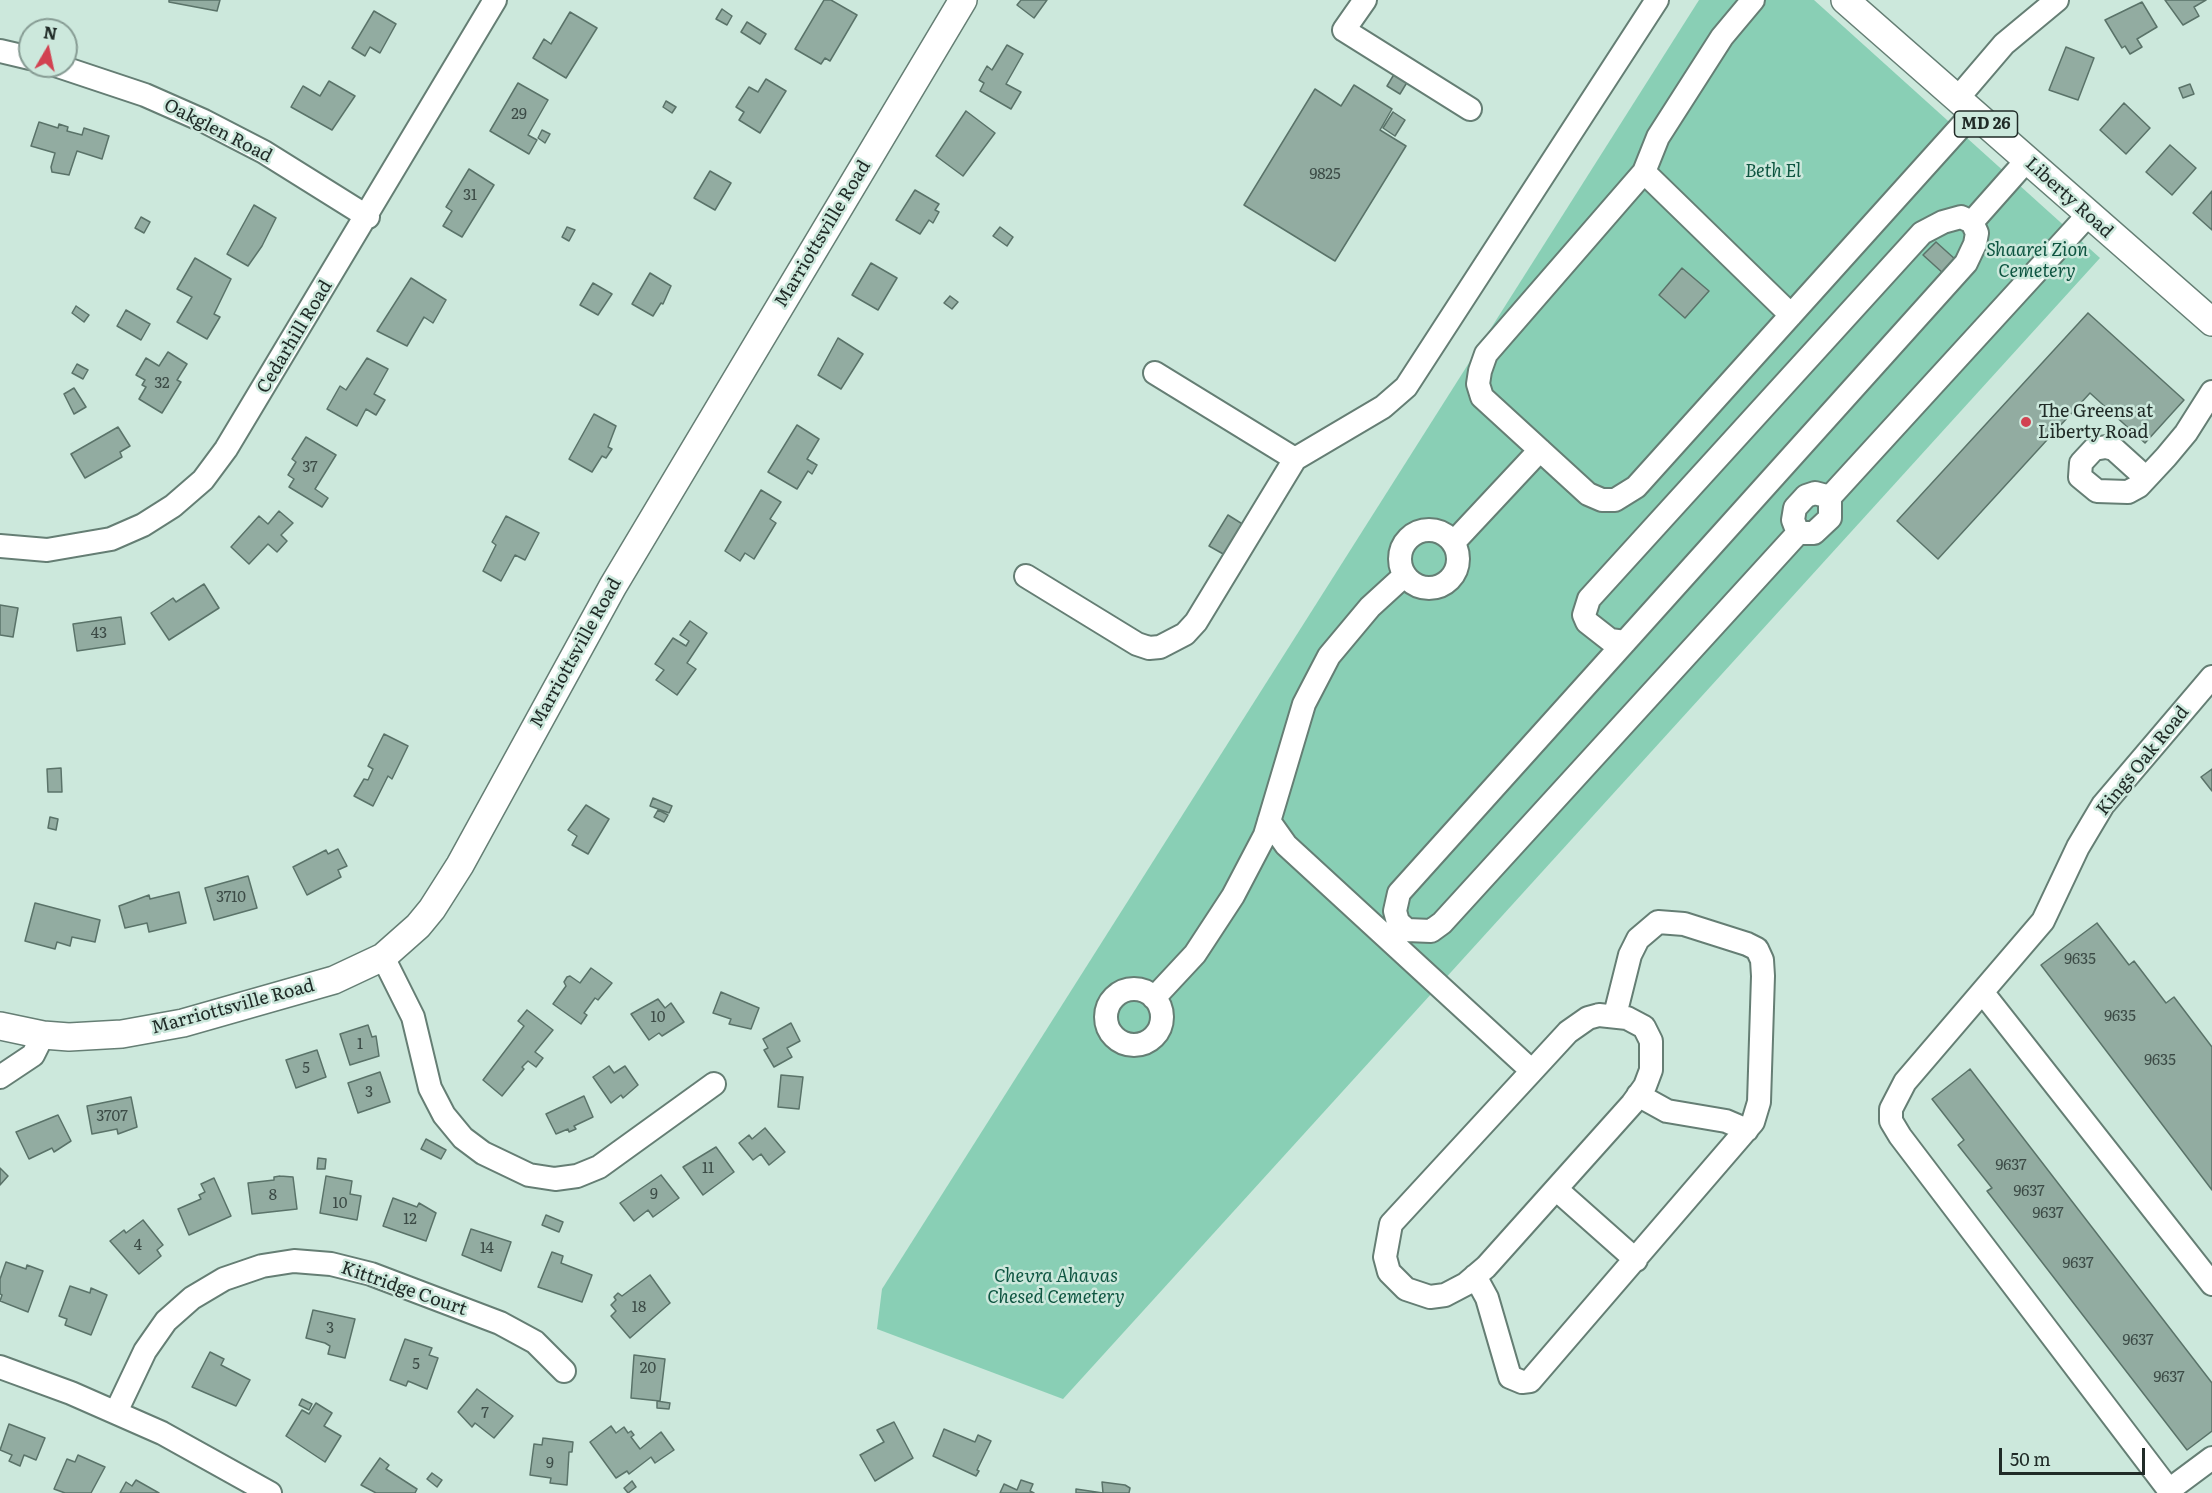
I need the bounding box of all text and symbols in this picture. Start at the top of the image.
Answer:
north arrow [18,18,78,78]
text: N [42,19,59,45]
street label: Oakglen Road [160,95,276,167]
house number: 29 [511,106,527,124]
road number: MD 26 [1954,111,2018,137]
street label: Liberty Road [2021,153,2117,243]
street label: Marriottsville Road [771,157,875,311]
park label: Beth El [1745,161,1801,183]
house number: 9825 [1309,166,1341,184]
house number: 31 [463,187,477,205]
park label: Shaarei Zion Cemetery [1986,240,2088,282]
street label: Cedarhill Road [253,277,337,397]
house number: 32 [154,375,170,393]
place label: The Greens at Liberty Road [2038,401,2153,444]
marker: The Greens at Liberty Road [2019,415,2033,429]
house number: 37 [302,459,318,477]
street label: Marriottsville Road [526,574,626,732]
house number: 43 [91,625,107,643]
street label: Kings Oak Road [2092,702,2194,820]
house number: 3710 [216,889,246,907]
house number: 9635 [2064,951,2096,969]
street label: Marriottsville Road [149,975,317,1039]
house number: 9635 [2104,1008,2136,1026]
house number: 10 [651,1009,665,1027]
house number: 1 [357,1036,363,1054]
house number: 9635 [2144,1052,2176,1070]
house number: 5 [302,1060,310,1078]
house number: 3 [365,1084,373,1102]
house number: 3707 [96,1108,128,1126]
house number: 9637 [1995,1157,2027,1175]
house number: 11 [702,1160,714,1178]
house number: 9637 [2013,1183,2045,1201]
house number: 9 [650,1186,658,1204]
house number: 8 [269,1187,277,1205]
house number: 10 [333,1195,347,1213]
house number: 9637 [2032,1205,2064,1223]
house number: 12 [403,1211,417,1229]
house number: 4 [134,1237,142,1255]
house number: 14 [480,1240,494,1258]
house number: 9637 [2062,1255,2094,1273]
street label: Kittridge Court [338,1257,470,1321]
park label: Chevra Ahavas Chesed Cemetery [987,1266,1125,1308]
house number: 18 [632,1299,646,1317]
house number: 3 [326,1320,334,1338]
house number: 9637 [2122,1332,2154,1350]
house number: 5 [412,1356,420,1374]
house number: 20 [640,1360,656,1378]
house number: 9637 [2153,1369,2185,1387]
house number: 7 [481,1405,489,1423]
scale bar [2002,1436,2148,1474]
text: 50 m [2010,1445,2051,1472]
house number: 9 [546,1455,554,1473]

